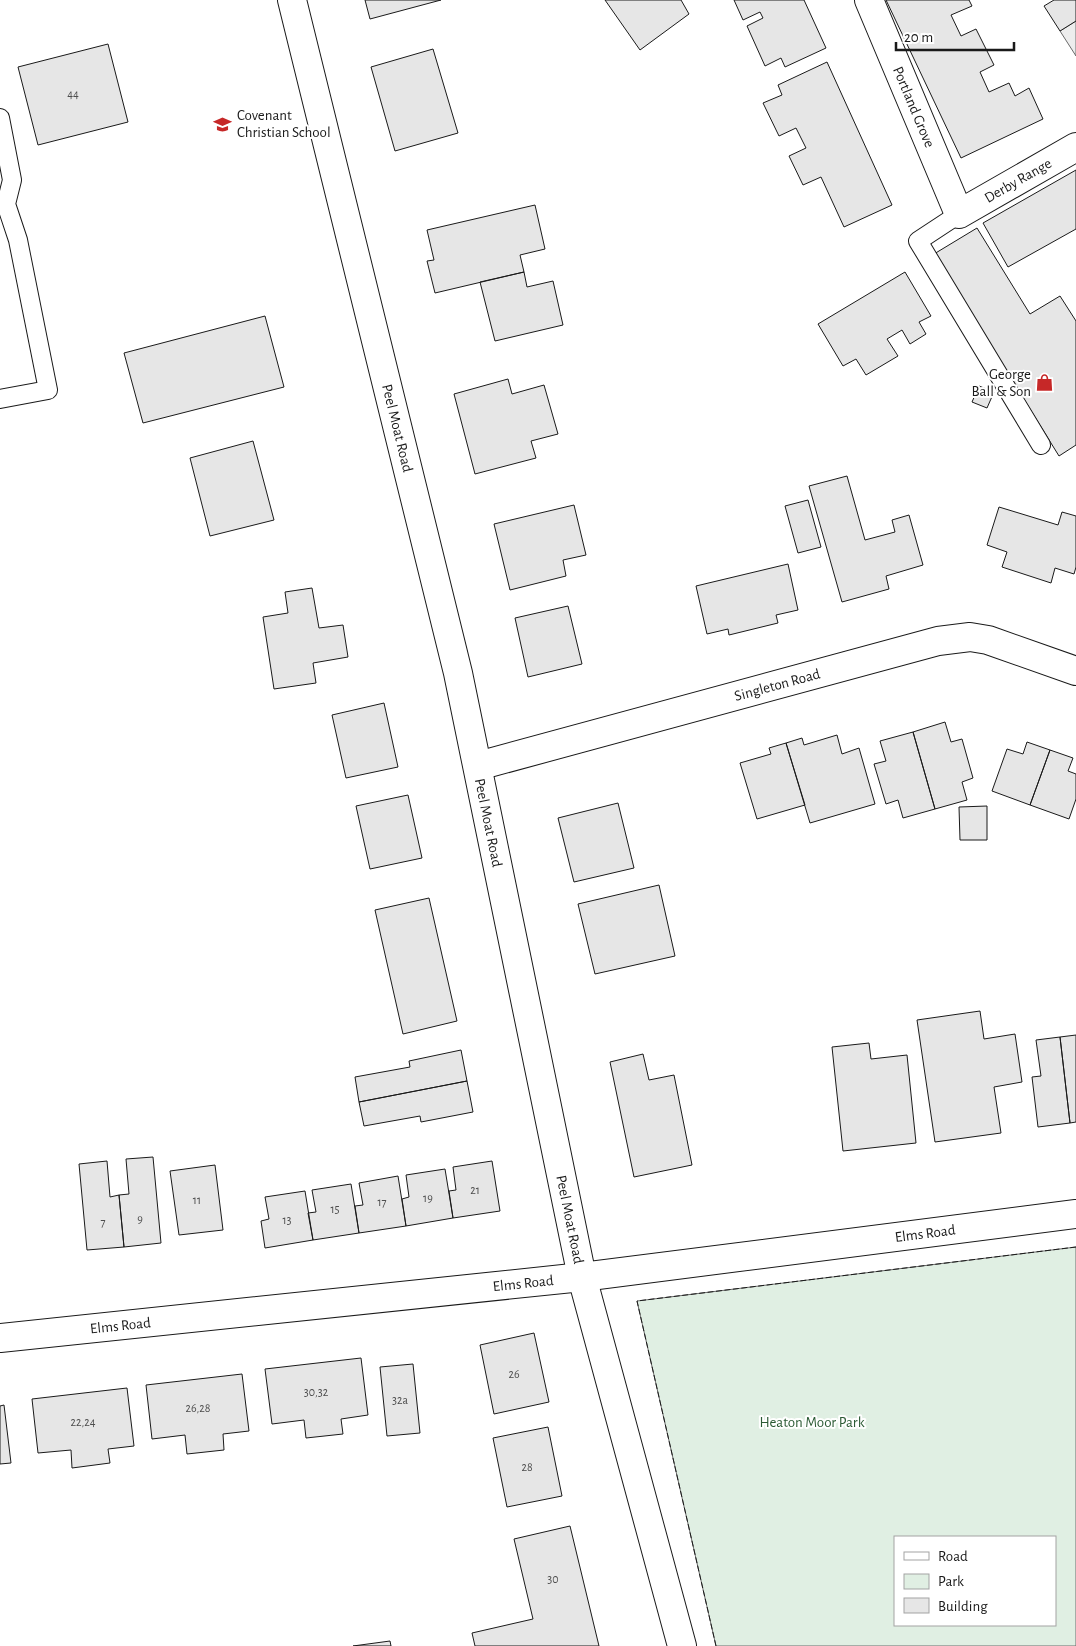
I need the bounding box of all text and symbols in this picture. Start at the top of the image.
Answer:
scale bar [896,20,1014,52]
text: 20 m [904,30,933,45]
street label: Portland Grove [890,64,937,150]
house number: 44 [67,88,79,100]
place label: Covenant Christian School [237,108,331,140]
school or university icon: Covenant Christian School [213,114,233,134]
street label: Derby Range [982,156,1054,206]
place label: George Ball & Son [972,367,1031,399]
shop icon: George Ball & Son [1035,373,1055,393]
street label: Peel Moat Road [379,383,415,474]
street label: Singleton Road [733,666,822,704]
street label: Peel Moat Road [472,777,505,869]
street label: Peel Moat Road [553,1174,586,1265]
house number: 21 [470,1184,480,1196]
house number: 19 [423,1192,433,1204]
house number: 11 [193,1194,201,1206]
house number: 17 [377,1196,387,1208]
house number: 15 [330,1203,340,1215]
house number: 9 [137,1213,143,1225]
house number: 13 [282,1214,292,1226]
house number: 7 [100,1216,106,1228]
street label: Elms Road [894,1222,956,1245]
street label: Elms Road [492,1273,554,1294]
street label: Elms Road [89,1315,152,1337]
house number: 26 [508,1368,520,1380]
house number: 30,32 [304,1386,329,1398]
house number: 32a [392,1394,408,1406]
house number: 26,28 [186,1402,211,1414]
park label: Heaton Moor Park [759,1415,865,1430]
house number: 22,24 [71,1416,96,1428]
house number: 28 [521,1461,533,1473]
legend [894,1536,1056,1626]
text: Road [938,1549,968,1564]
house number: 30 [547,1573,559,1585]
text: Park [938,1574,964,1589]
text: Building [938,1599,988,1614]

